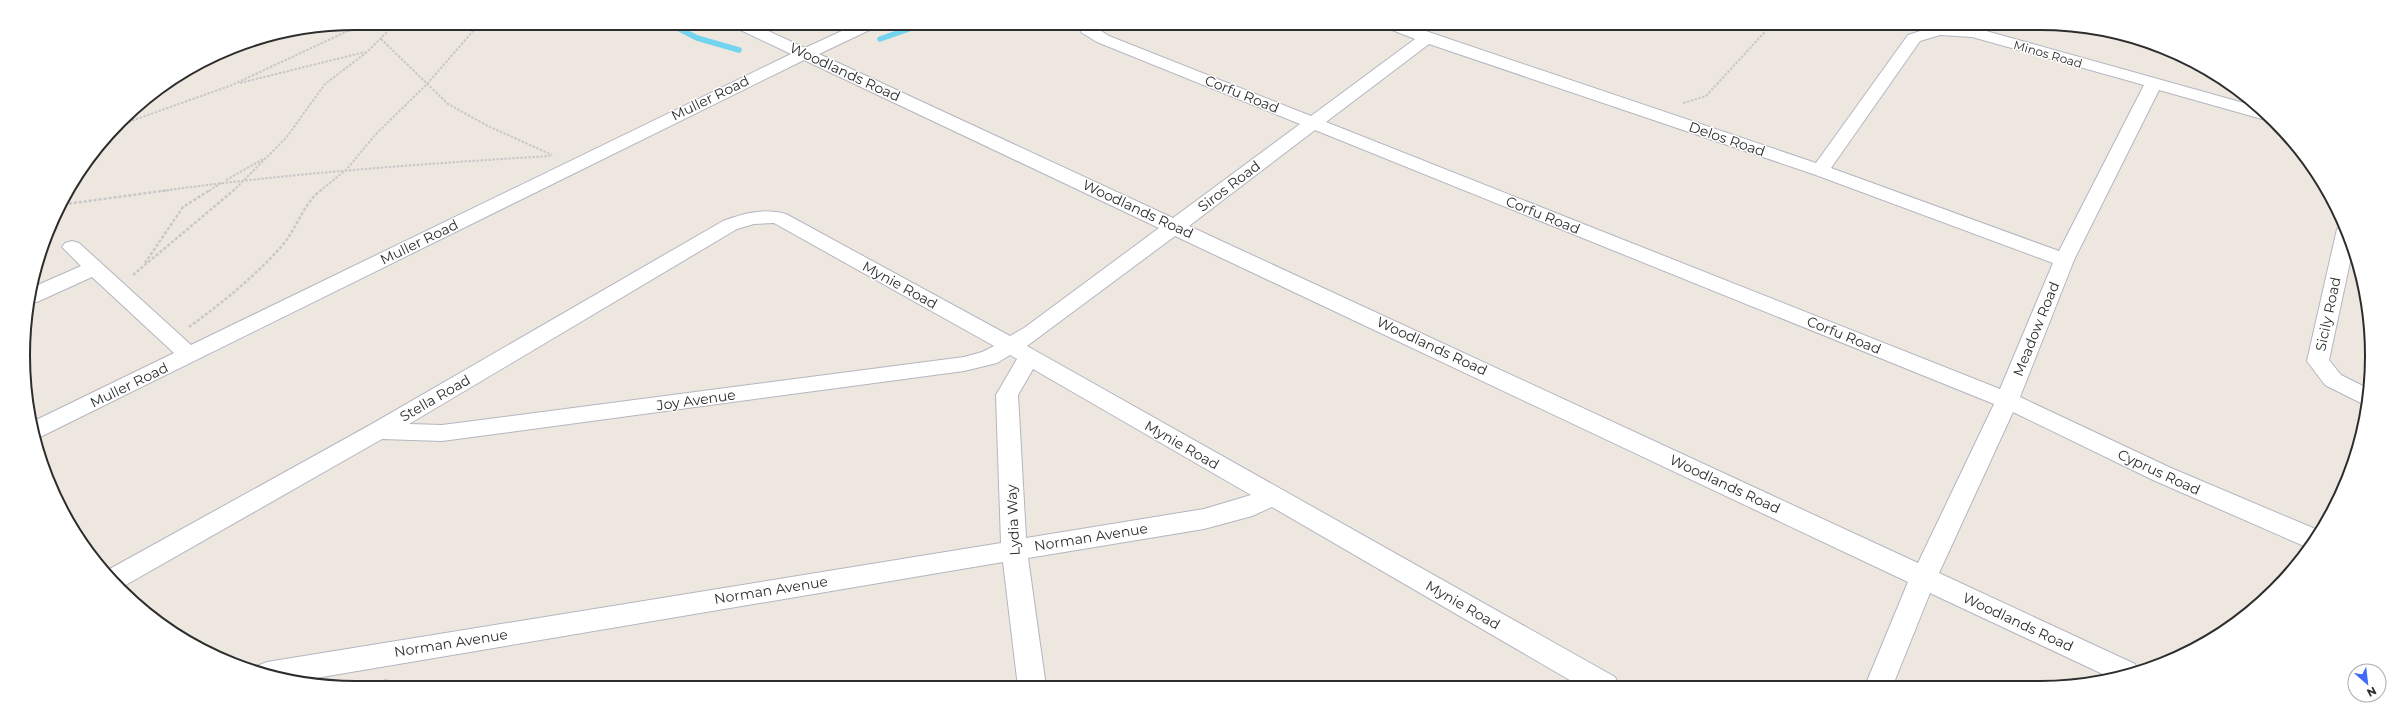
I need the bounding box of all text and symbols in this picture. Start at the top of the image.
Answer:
street label: Minos Road [2012,37,2084,71]
street label: Woodlands Road [787,39,903,105]
street label: Muller Road [668,71,752,125]
street label: Corfu Road [1202,71,1282,117]
street label: Delos Road [1686,118,1768,160]
street label: Siros Road [1194,157,1264,215]
street label: Woodlands Road [1080,176,1196,242]
street label: Corfu Road [1503,192,1583,238]
street label: Muller Road [377,215,461,269]
street label: Mynie Road [859,257,941,313]
street label: Sicily Road [2311,275,2345,353]
street label: Meadow Road [2009,279,2063,379]
street label: Corfu Road [1804,312,1884,358]
street label: Woodlands Road [1374,313,1490,379]
street label: Muller Road [87,358,171,412]
street label: Stella Road [396,371,474,425]
street label: Joy Avenue [654,386,737,415]
street label: Mynie Road [1142,416,1222,474]
street label: Cyprus Road [2115,445,2203,499]
street label: Woodlands Road [1667,451,1783,517]
street label: Lydia Way [1002,484,1024,556]
street label: Norman Avenue [1033,519,1149,555]
street label: Norman Avenue [713,572,829,608]
street label: Mynie Road [1423,576,1503,634]
street label: Woodlands Road [1960,589,2076,655]
street label: Norman Avenue [393,625,509,661]
north arrow [2347,663,2387,703]
text: N [2364,684,2379,700]

